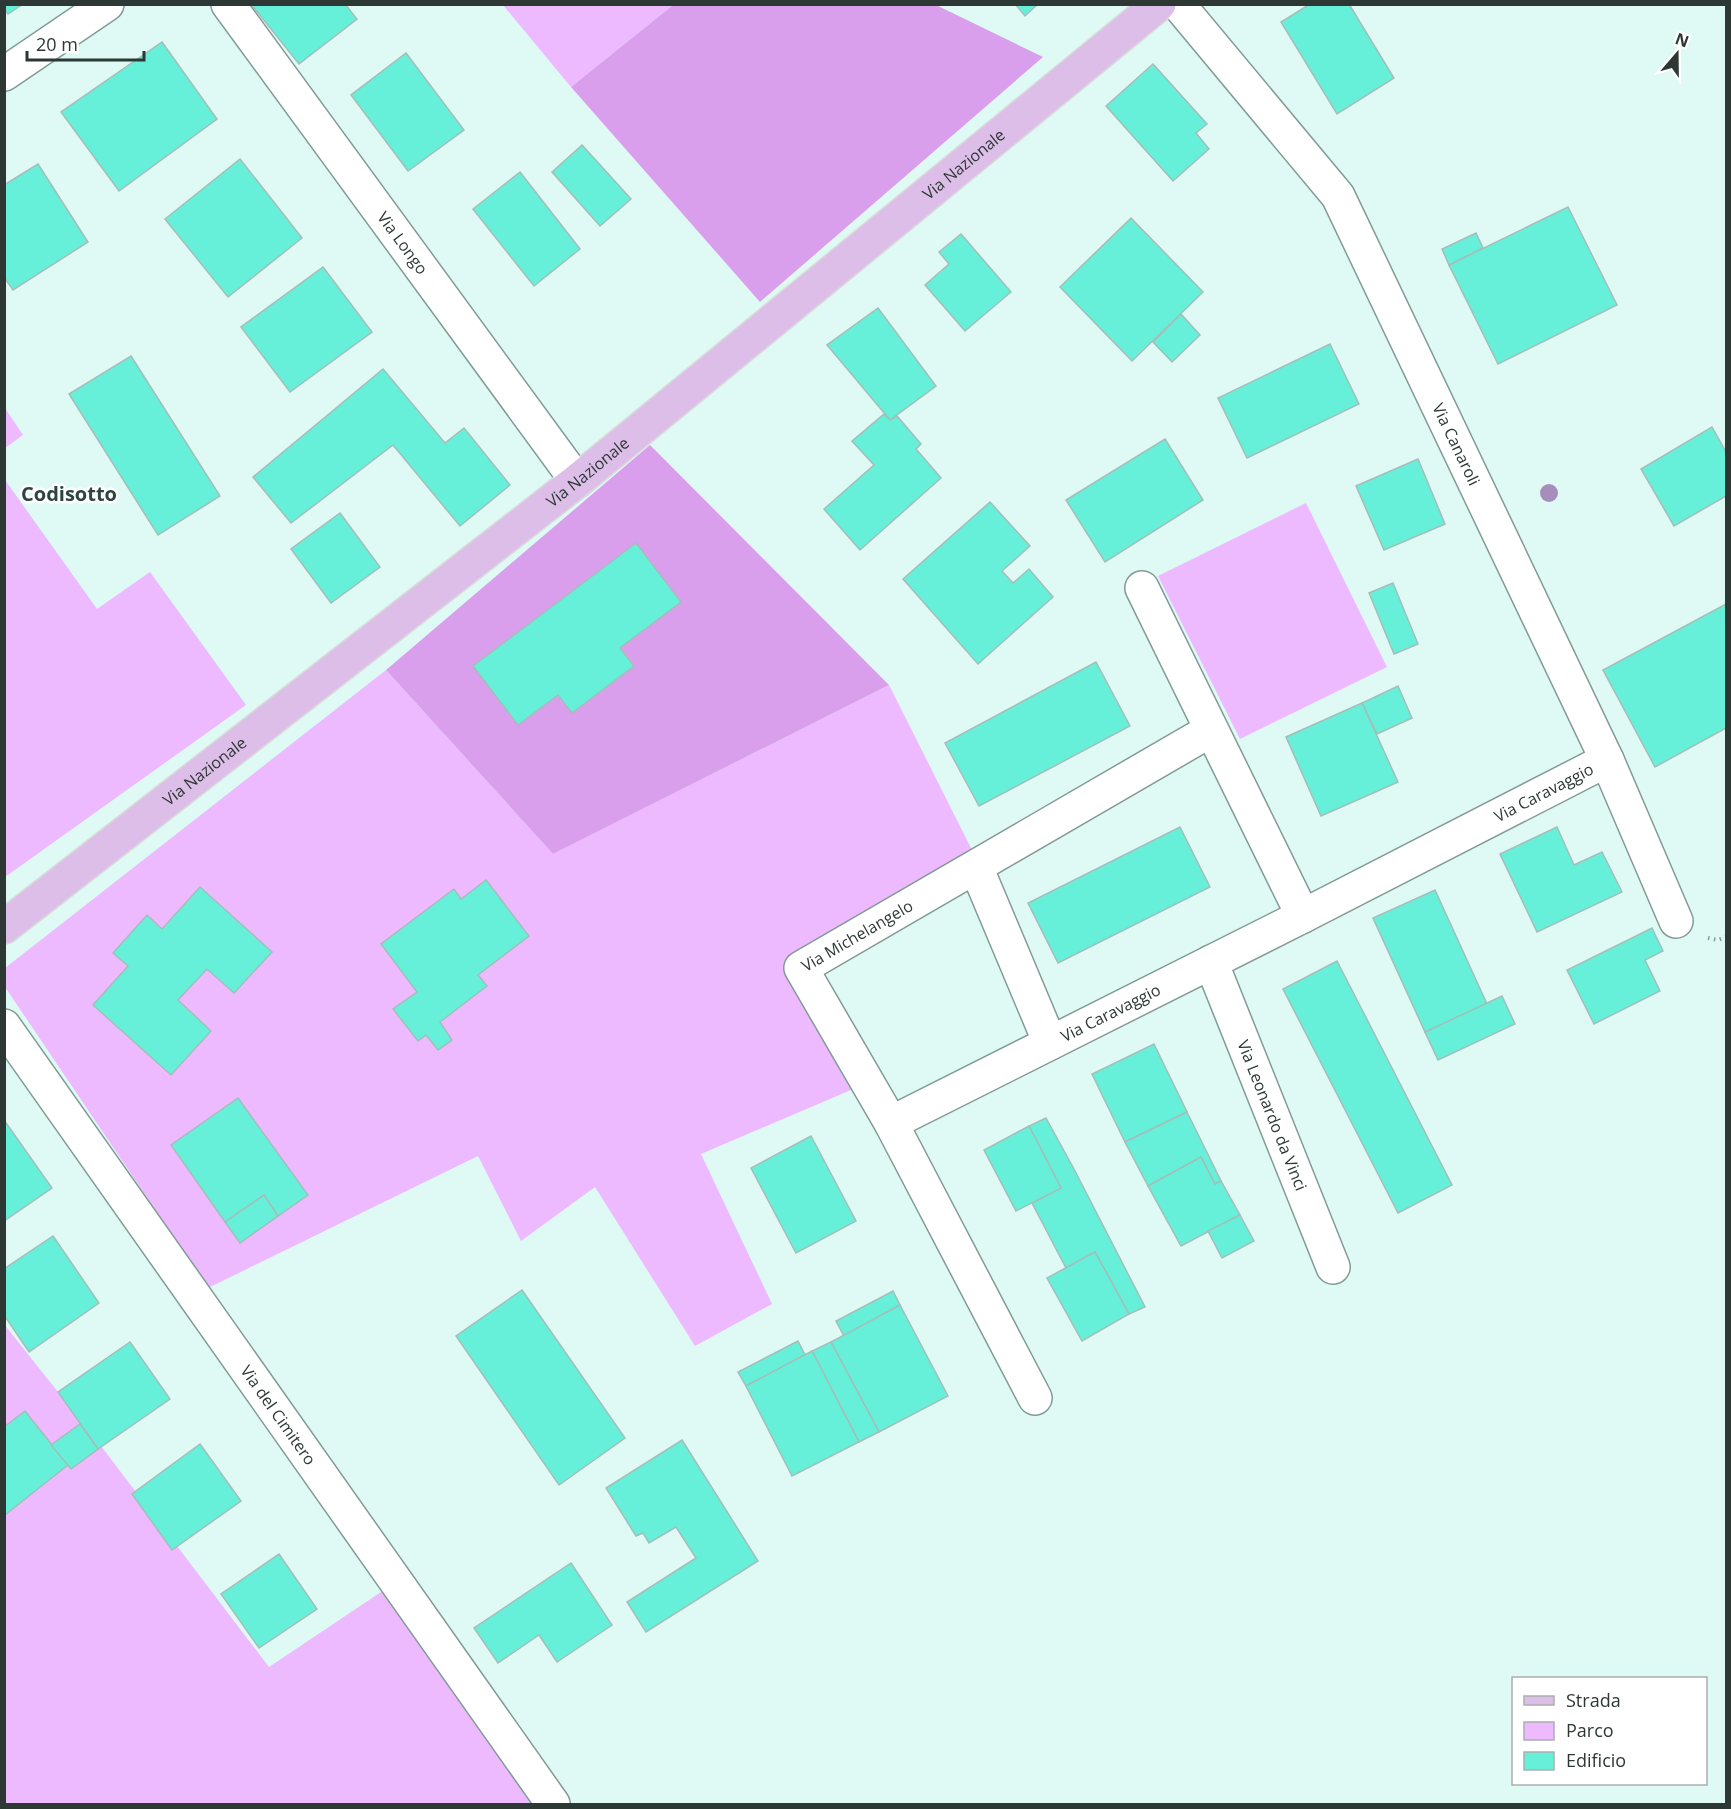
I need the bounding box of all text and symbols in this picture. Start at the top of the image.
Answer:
scale bar [27,24,144,62]
north arrow [1647,24,1707,84]
text: N [1672,27,1692,52]
text: 20 m [36,32,78,56]
street label: Via Nazionale [918,124,1009,204]
street label: Via Longo [372,207,433,279]
street label: Via Canaroli [1427,400,1485,489]
street label: Via Nazionale [542,432,634,512]
district label: Codisotto [21,480,117,507]
street label: Via Nazionale [158,731,251,811]
street label: Via Caravaggio [1490,758,1597,827]
street label: Via Michelangelo [797,894,917,977]
street label: Via Caravaggio [1057,978,1164,1047]
street label: Via Leonardo da Vinci [1232,1037,1312,1194]
street label: Via del Cimitero [236,1361,321,1469]
legend [1512,1677,1707,1785]
text: Strada [1566,1688,1621,1712]
text: Parco [1566,1718,1614,1742]
text: Edificio [1566,1748,1626,1772]

